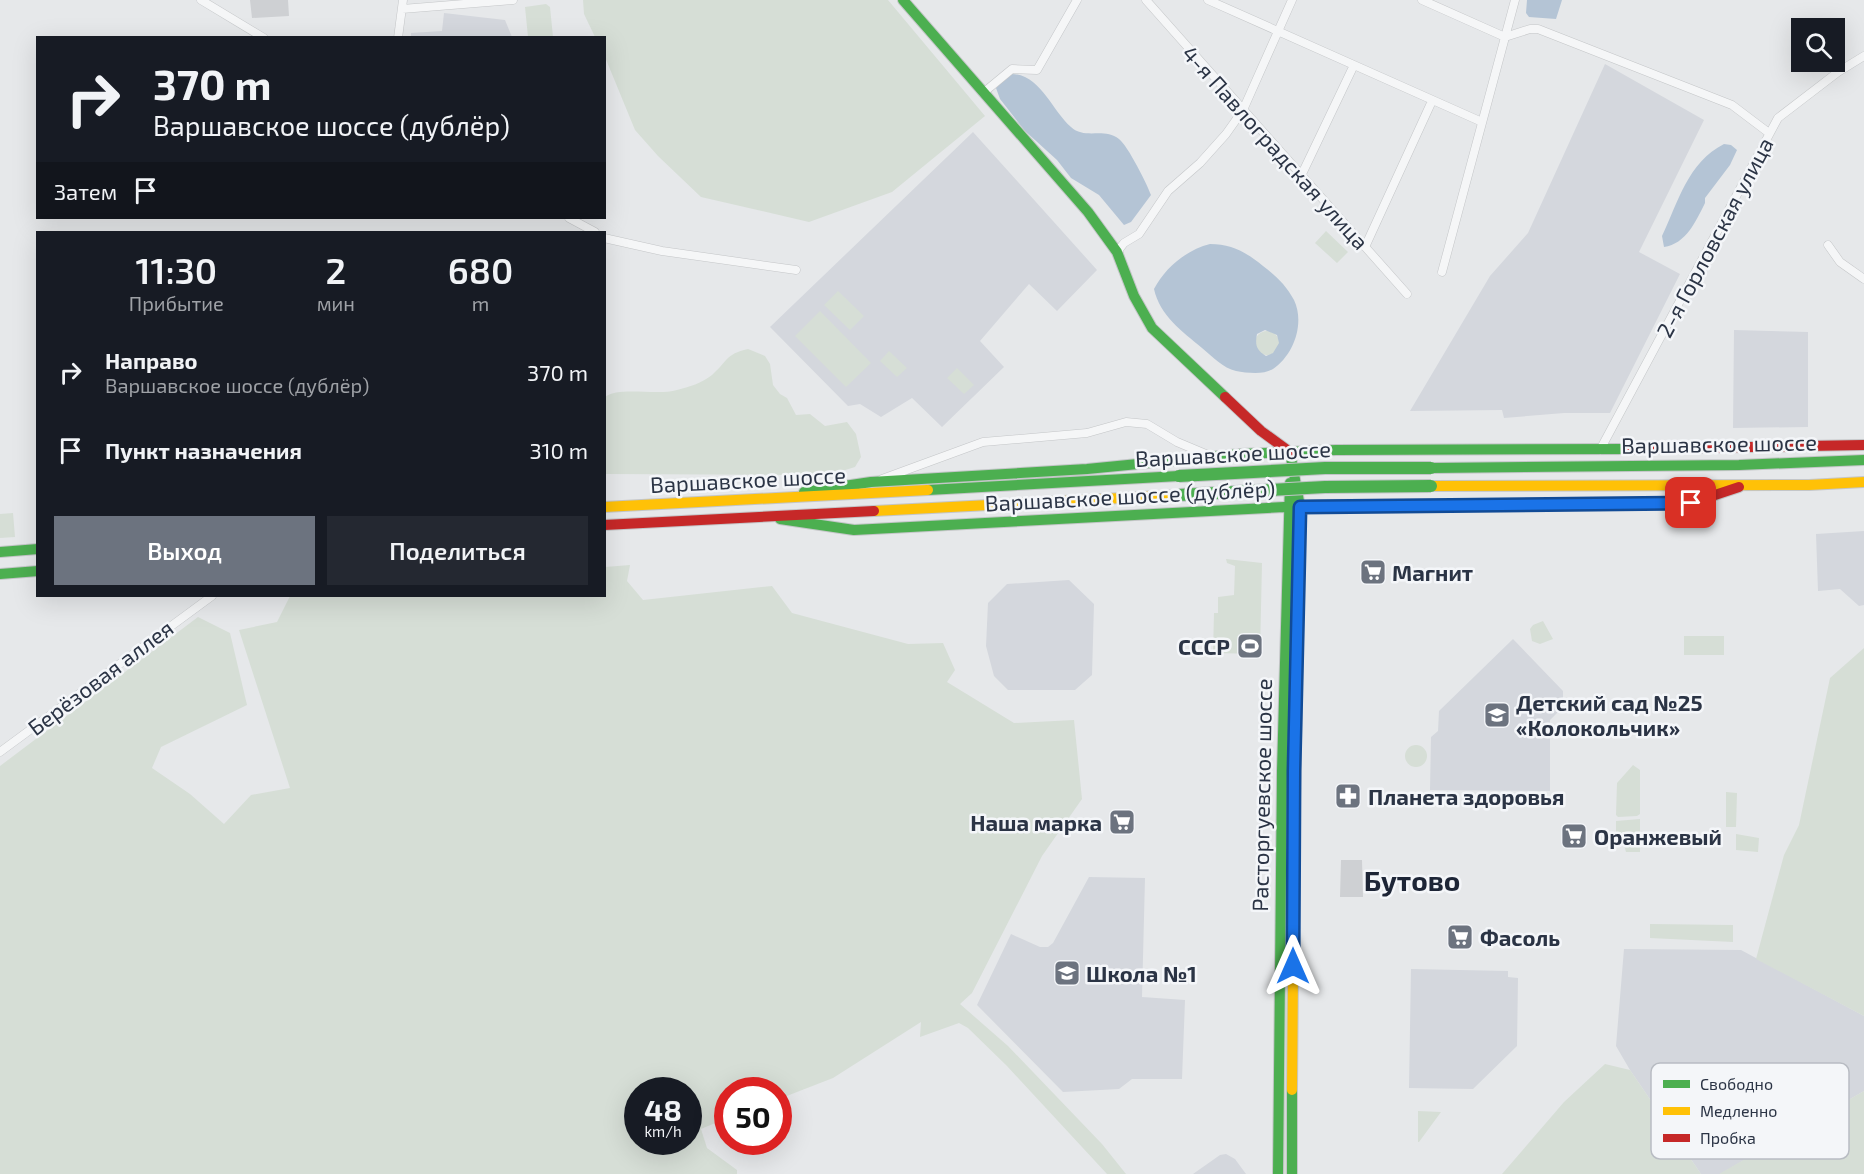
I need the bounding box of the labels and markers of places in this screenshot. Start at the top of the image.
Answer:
pin [1665,477,1716,528]
supermarket icon: Магнит [1358,557,1388,587]
place label: Магнит [1392,559,1473,585]
sports icon: СССР [1235,631,1265,661]
place label: СССР [1178,633,1230,659]
place label: Детский сад №25 «Колокольчик» [1516,689,1703,740]
school or university icon: Детский сад №25 «Колокольчик» [1482,700,1512,730]
pharmacy icon: Планета здоровья [1333,781,1363,811]
place label: Планета здоровья [1368,783,1564,809]
supermarket icon: Наша марка [1107,807,1137,837]
place label: Наша марка [970,809,1102,835]
supermarket icon: Оранжевый [1559,821,1589,851]
place label: Оранжевый [1594,823,1722,849]
supermarket icon: Фасоль [1445,922,1475,952]
place label: Фасоль [1480,924,1560,950]
school or university icon: Школа №1 [1052,958,1082,988]
place label: Школа №1 [1086,960,1197,986]

